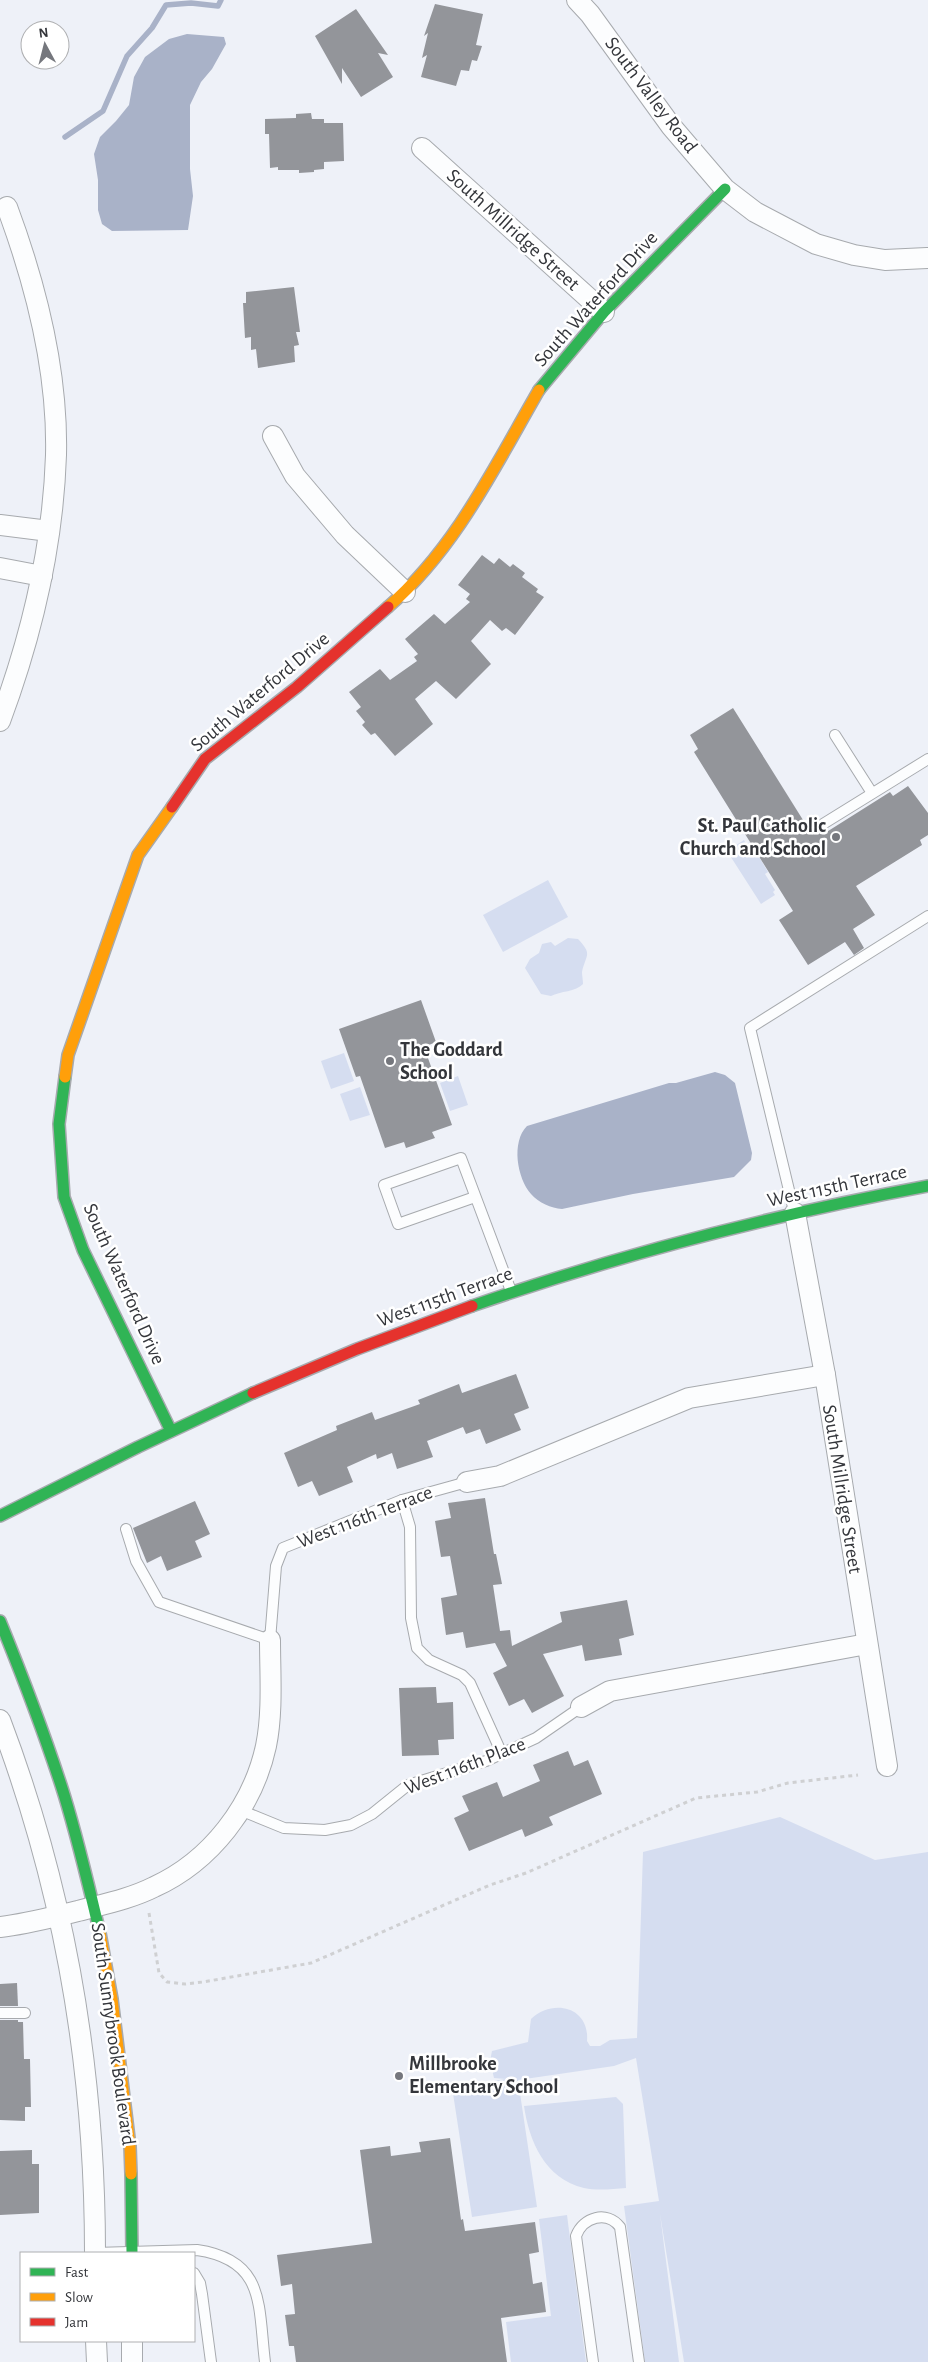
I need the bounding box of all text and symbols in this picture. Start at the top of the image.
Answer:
north arrow [20,20,70,70]
text: N [38,26,49,41]
street label: South Valley Road [601,33,701,157]
street label: South Millridge Street [443,165,584,295]
street label: South Waterford Drive [530,228,662,370]
street label: South Waterford Drive [187,628,333,756]
place label: St. Paul Catholic Church and School [680,816,826,859]
marker: St. Paul Catholic Church and School [830,831,842,843]
place label: The Goddard School [400,1040,503,1083]
marker: The Goddard School [384,1055,396,1067]
street label: West 115th Terrace [765,1161,909,1211]
street label: South Waterford Drive [79,1200,169,1368]
street label: West 115th Terrace [375,1263,515,1331]
street label: South Millridge Street [819,1403,865,1575]
street label: West 116th Terrace [295,1482,435,1552]
street label: West 116th Place [402,1734,528,1798]
street label: South Sunnybrook Boulevard [87,1921,139,2147]
place label: Millbrooke Elementary School [409,2054,558,2097]
marker: Millbrooke Elementary School [393,2070,405,2082]
legend [20,2252,195,2342]
text: Fast [65,2265,89,2280]
text: Slow [65,2290,93,2305]
text: Jam [65,2315,88,2330]

